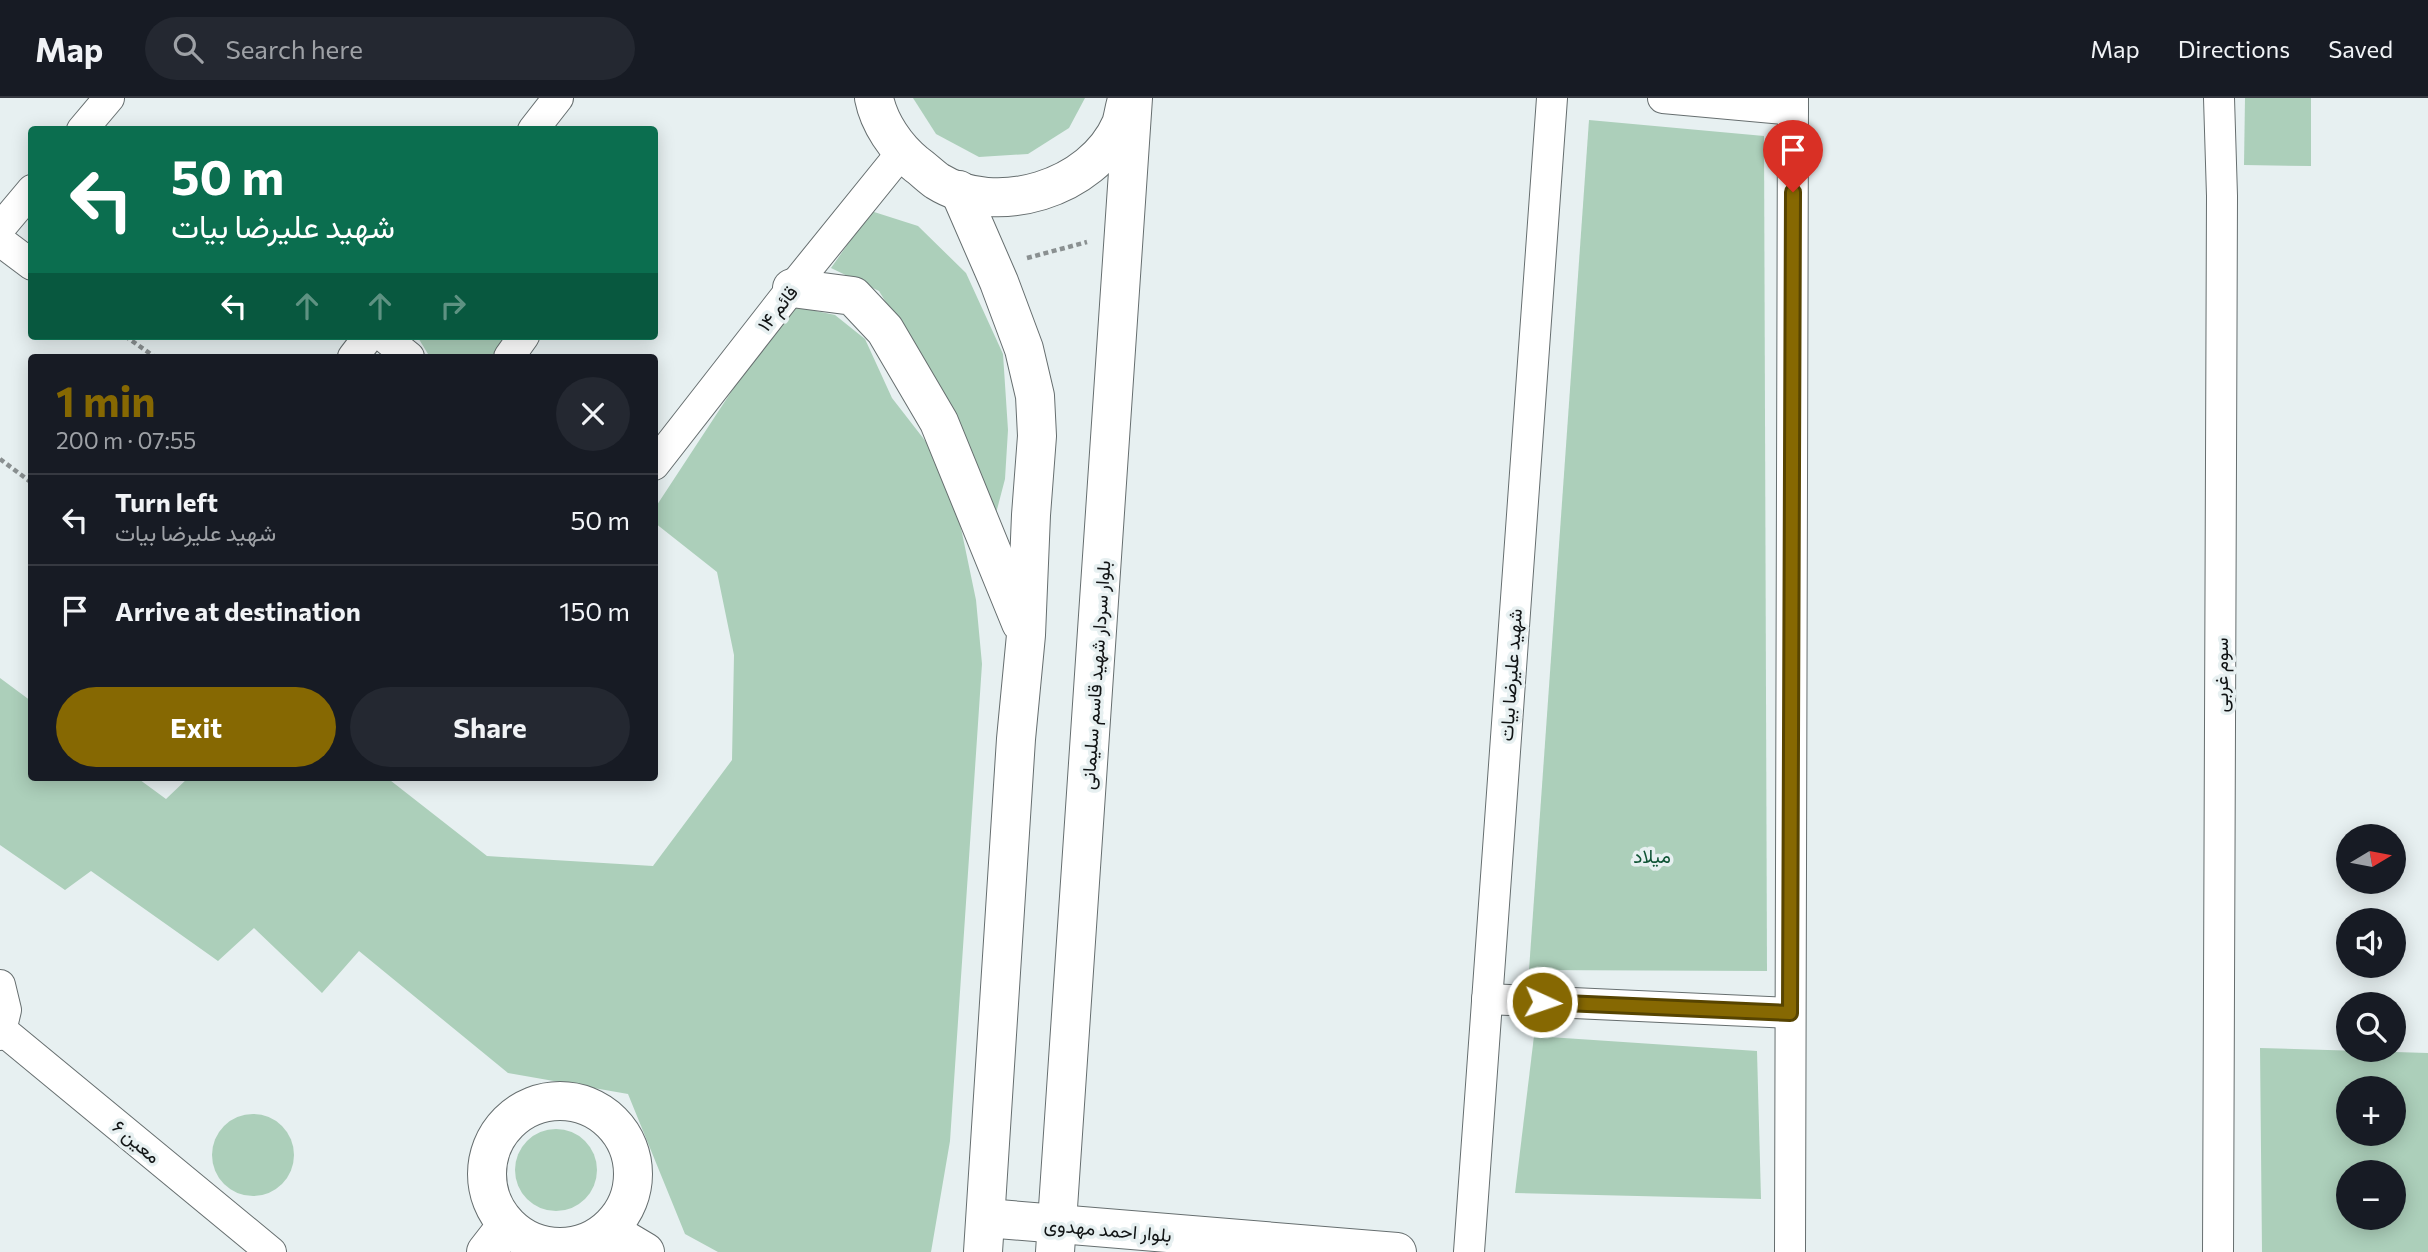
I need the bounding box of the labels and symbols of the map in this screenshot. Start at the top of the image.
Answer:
pin [1763,120,1823,192]
street label: قائم ۱۴ [752,281,803,337]
street label: بلوار سردار شهید قاسم سلیمانی [1076,559,1116,791]
street label: شهید علیرضا بیات [1494,608,1527,742]
street label: سوم غربی [2209,638,2234,712]
north arrow [2336,824,2406,894]
park label: میلاد [1633,844,1671,868]
position arrow [1505,965,1579,1039]
street label: معین ۶ [108,1114,166,1168]
street label: بلوار احمد مهدوی [1043,1212,1173,1247]

